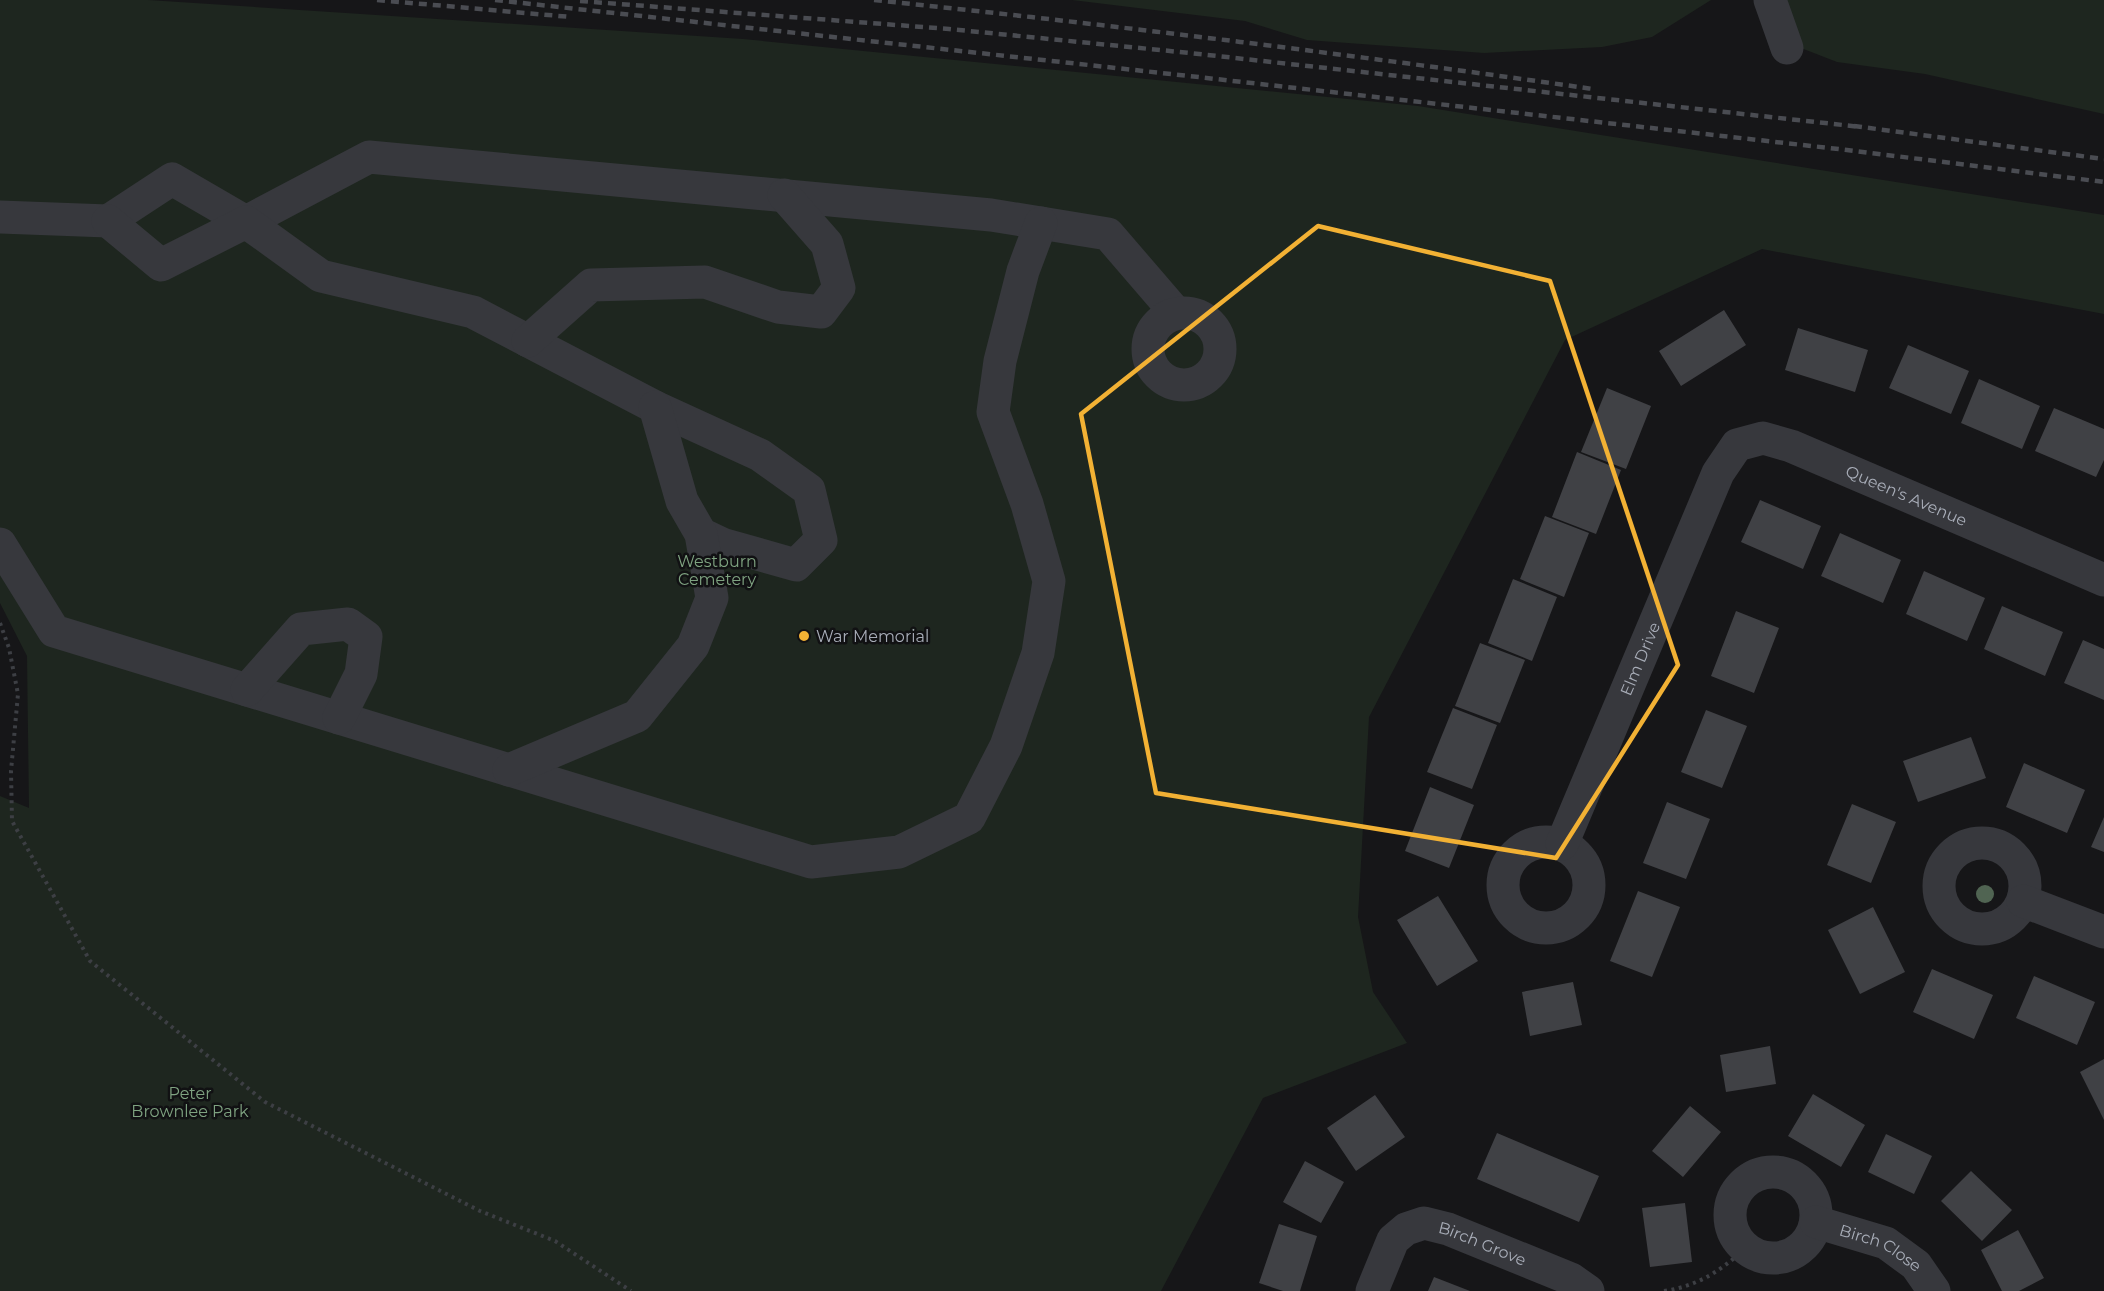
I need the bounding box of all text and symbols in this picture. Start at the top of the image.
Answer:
street label: Queen's Avenue [1843,461,1970,530]
park label: Westburn Cemetery [677,552,757,589]
street label: Elm Drive [1616,619,1664,698]
place label: War Memorial [816,627,929,646]
marker: War Memorial [797,629,811,643]
park label: Peter Brownlee Park [131,1084,249,1121]
street label: Birch Grove [1437,1218,1529,1269]
street label: Birch Close [1837,1220,1925,1275]

